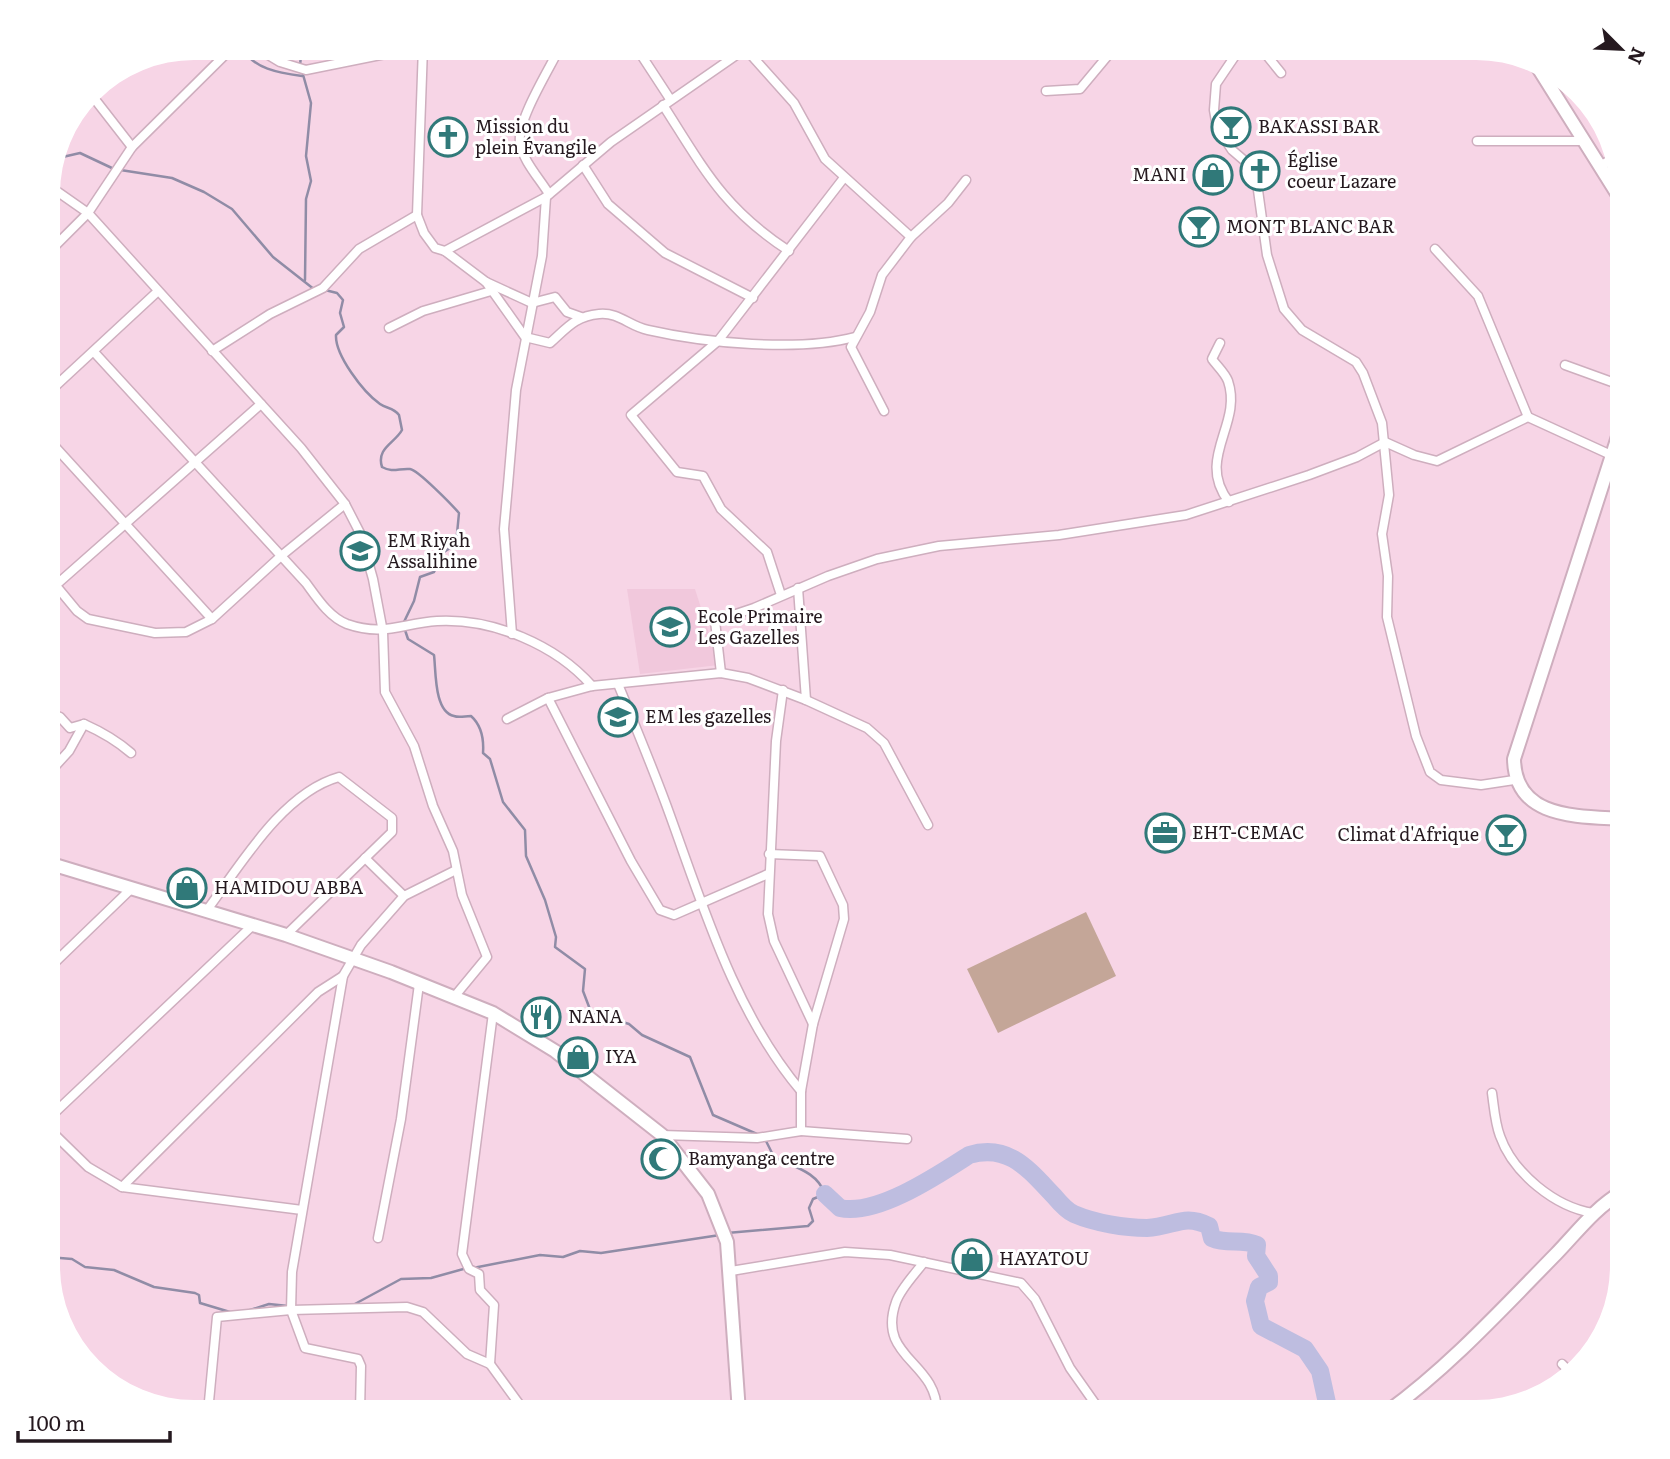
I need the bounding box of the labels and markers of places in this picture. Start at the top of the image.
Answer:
bar icon: BAKASSI BAR [1210,106,1252,148]
place label: Mission du plein Évangile [475,112,597,160]
place label: BAKASSI BAR [1258,112,1380,139]
church icon: Mission du plein Évangile [427,116,469,158]
place label: Église coeur Lazare [1287,146,1396,194]
church icon: Église coeur Lazare [1239,150,1281,192]
shop icon: MANI [1192,154,1234,196]
place label: MANI [1132,160,1186,187]
bar icon: MONT BLANC BAR [1178,206,1220,248]
place label: MONT BLANC BAR [1226,212,1395,239]
place label: EM Riyah Assalihine [387,526,477,574]
school or university icon: EM Riyah Assalihine [339,530,381,572]
place label: Ecole Primaire Les Gazelles [697,602,823,650]
school or university icon: Ecole Primaire Les Gazelles [649,606,691,648]
school or university icon: EM les gazelles [597,696,639,738]
place label: EM les gazelles [645,702,771,729]
office icon: EHT-CEMAC [1144,812,1186,854]
bar icon: Climat d'Afrique [1485,814,1527,856]
place label: EHT-CEMAC [1192,818,1305,845]
place label: Climat d'Afrique [1337,820,1479,847]
shop icon: HAMIDOU ABBA [166,867,208,909]
place label: HAMIDOU ABBA [214,873,363,900]
restaurant icon: NANA [520,996,562,1038]
place label: NANA [568,1002,623,1029]
shop icon: IYA [557,1036,599,1078]
place label: IYA [605,1042,637,1069]
mosque icon: Bamyanga centre [640,1138,682,1180]
place label: Bamyanga centre [688,1144,835,1171]
shop icon: HAYATOU [951,1238,993,1280]
place label: HAYATOU [999,1244,1089,1271]

